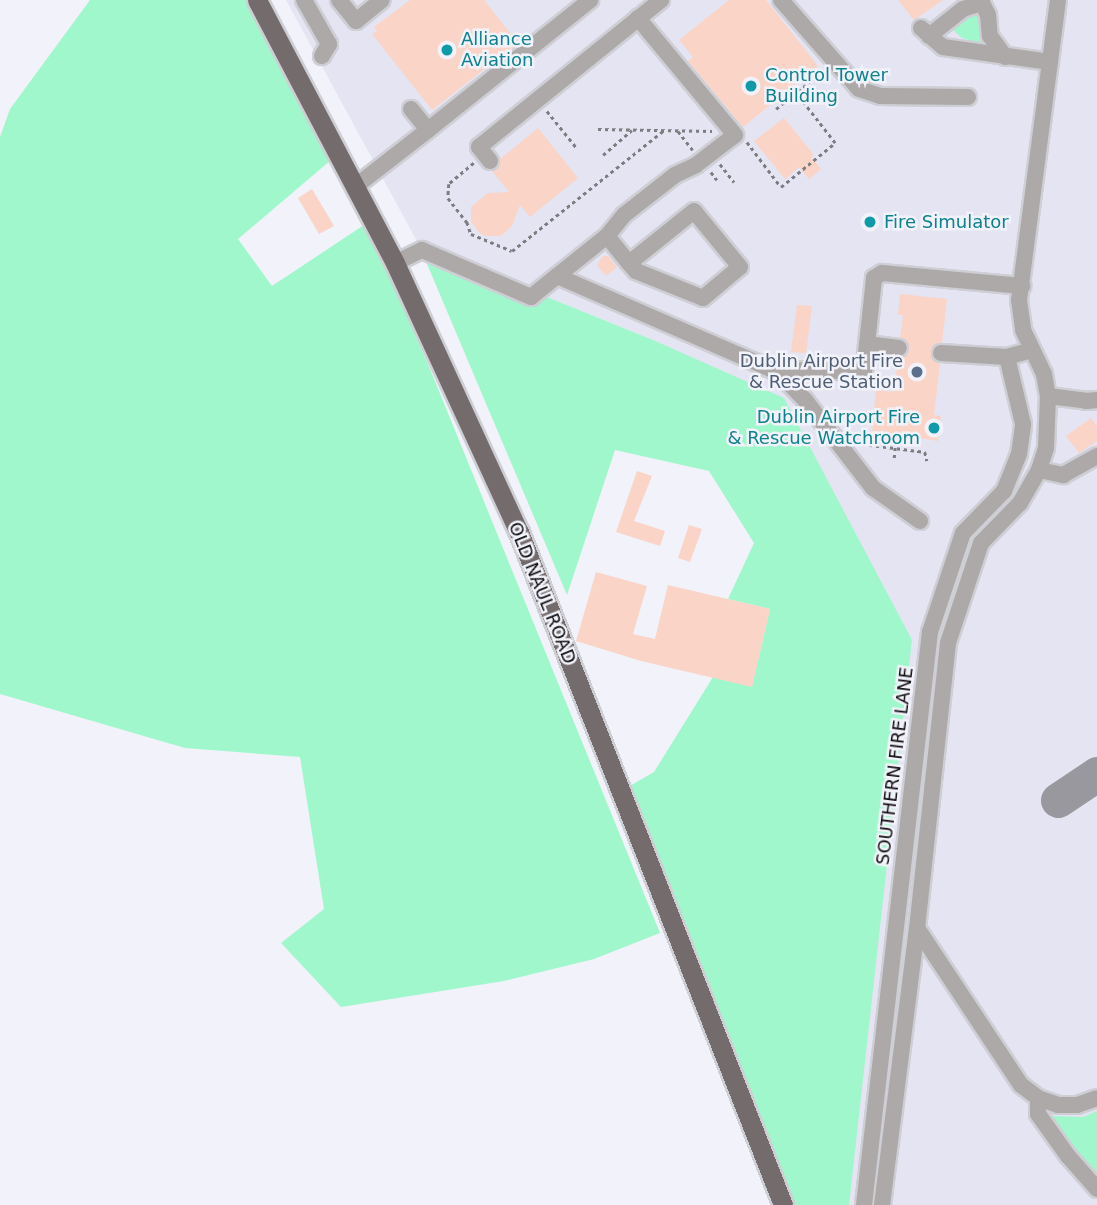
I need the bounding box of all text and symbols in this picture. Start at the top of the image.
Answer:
place label: Alliance Aviation [461,29,533,72]
marker: Alliance Aviation [439,42,455,58]
place label: Control Tower Building [765,65,888,108]
marker: Control Tower Building [743,78,759,94]
place label: Fire Simulator [884,211,1009,233]
marker: Fire Simulator [862,214,878,230]
place label: Dublin Airport Fire & Rescue Station [740,351,903,394]
marker: Dublin Airport Fire & Rescue Station [909,364,925,380]
place label: Dublin Airport Fire & Rescue Watchroom [727,407,920,450]
marker: Dublin Airport Fire & Rescue Watchroom [926,420,942,436]
street label: OLD NAUL ROAD [504,519,580,667]
street label: SOUTHERN FIRE LANE [872,666,918,866]

